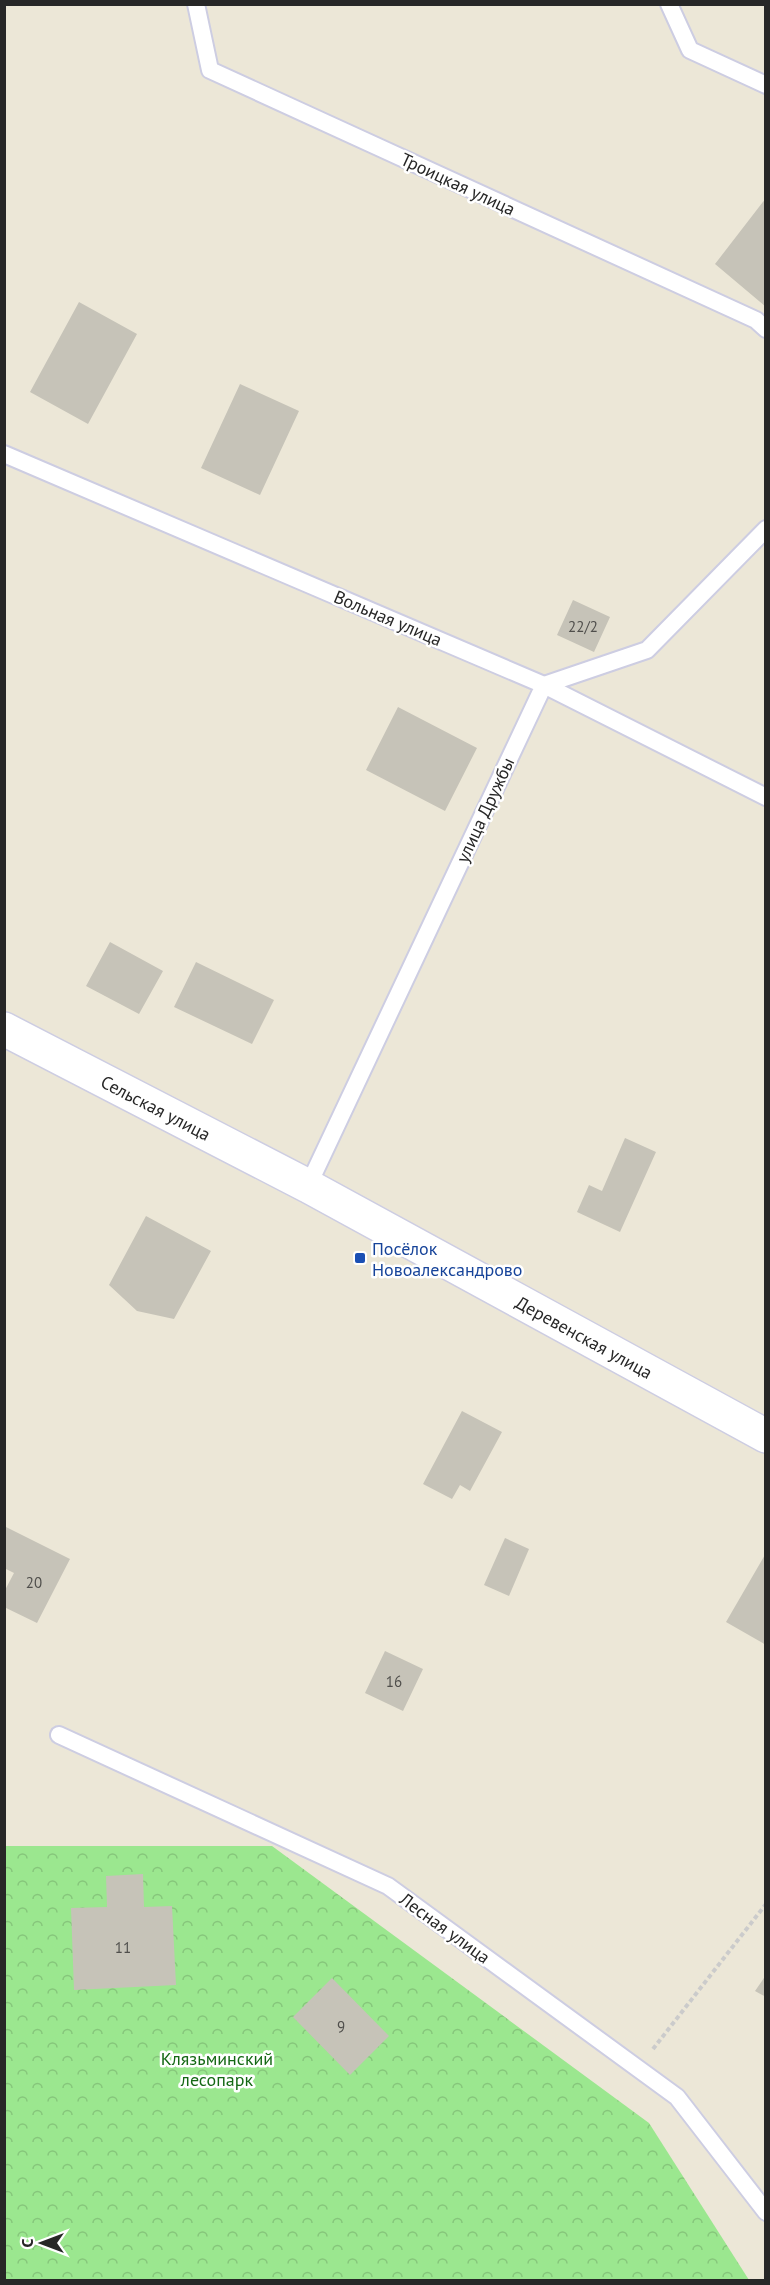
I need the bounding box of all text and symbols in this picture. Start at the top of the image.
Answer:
street label: Троицкая улица [397,147,519,221]
street label: Вольная улица [330,585,446,651]
house number: 22/2 [568,617,598,636]
street label: улица Дружбы [451,754,519,866]
street label: Сельская улица [97,1070,215,1145]
place label: Посёлок Новоалександрово [372,1237,522,1281]
marker: Посёлок Новоалександрово [353,1251,367,1265]
street label: Деревенская улица [512,1290,657,1383]
house number: 20 [26,1573,42,1592]
house number: 16 [386,1672,402,1691]
street label: Лесная улица [395,1887,495,1968]
house number: 11 [115,1938,131,1957]
house number: 9 [337,2017,345,2036]
park label: Клязьминский лесопарк [161,2047,273,2091]
north arrow [12,2213,72,2273]
text: С [17,2238,37,2247]

